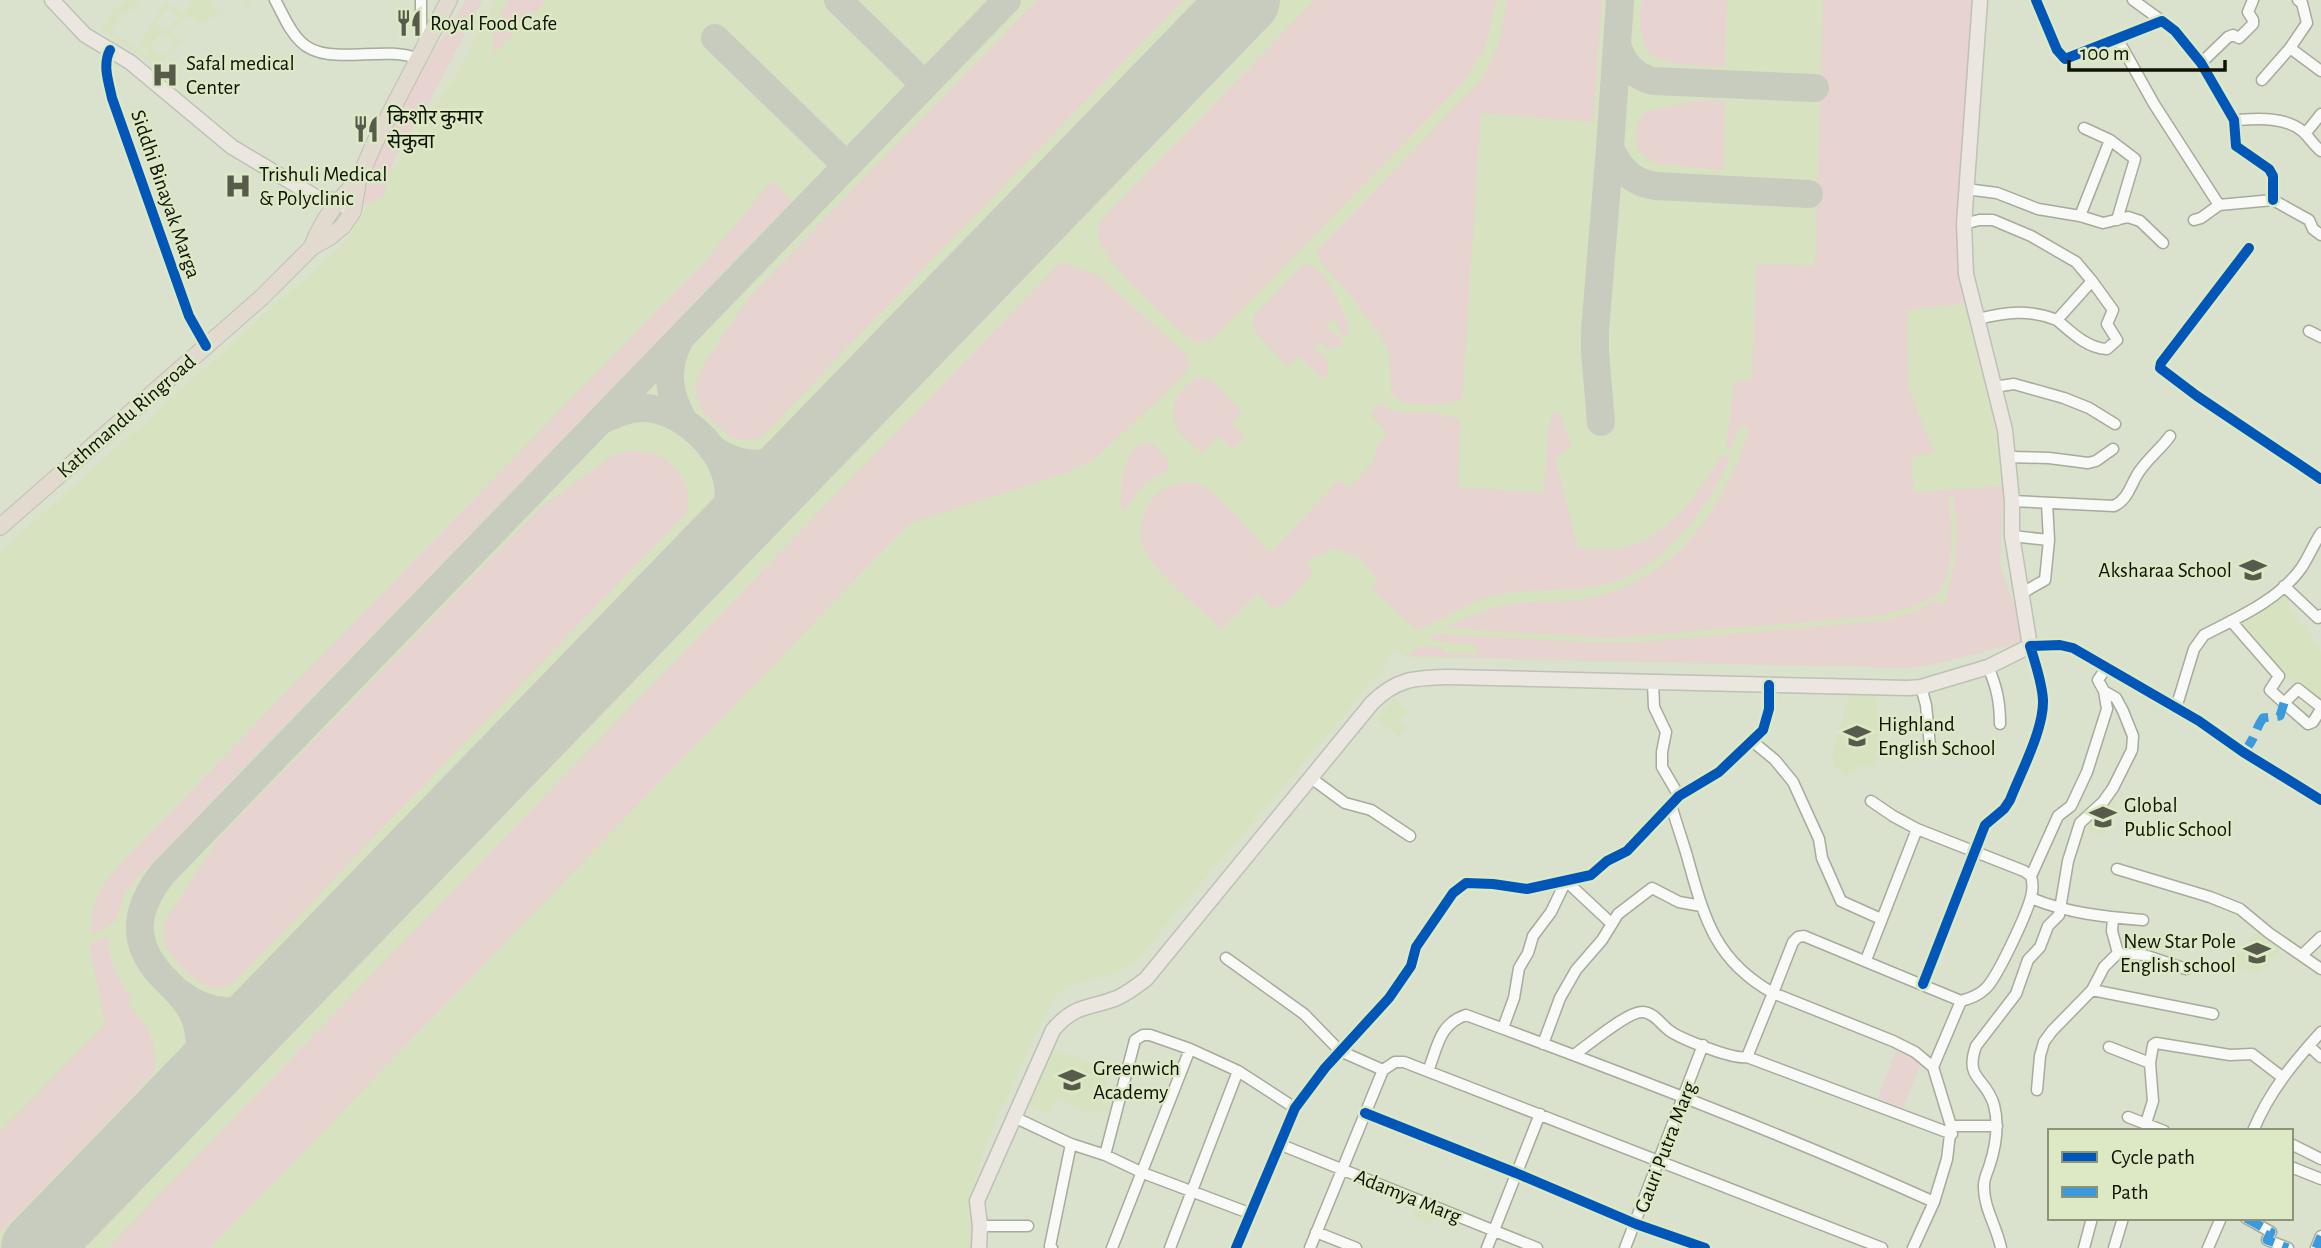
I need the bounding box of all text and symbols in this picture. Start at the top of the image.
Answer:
restaurant icon: Royal Food Cafe [394,8,424,38]
place label: Royal Food Cafe [430,13,557,34]
scale bar [2069,28,2225,72]
text: 100 m [2080,43,2130,64]
place label: Safal medical Center [186,53,295,98]
hospital icon: Safal medical Center [150,60,180,90]
place label: किशोर कुमार सेकुवा [387,105,483,154]
street label: Siddhi Binayak Marga [127,107,204,281]
restaurant icon: किशोर कुमार सेकुवा [351,114,381,144]
place label: Trishuli Medical & Polyclinic [259,164,388,209]
hospital icon: Trishuli Medical & Polyclinic [223,171,253,201]
street label: Kathmandu Ringroad [53,351,200,482]
school or university icon: Aksharaa School [2238,555,2268,585]
place label: Aksharaa School [2098,560,2232,581]
place label: Highland English School [1878,714,1996,759]
school or university icon: Highland English School [1842,721,1872,751]
place label: Global Public School [2124,795,2232,840]
school or university icon: Global Public School [2088,802,2118,832]
place label: New Star Pole English school [2120,931,2236,976]
school or university icon: New Star Pole English school [2242,938,2272,968]
place label: Greenwich Academy [1093,1058,1180,1103]
school or university icon: Greenwich Academy [1057,1065,1087,1095]
street label: Gauri Putra Marg [1631,1078,1700,1216]
legend [2048,1129,2293,1220]
text: Cycle path [2111,1147,2195,1168]
street label: Adamya Marg [1351,1166,1465,1228]
text: Path [2111,1182,2149,1203]

